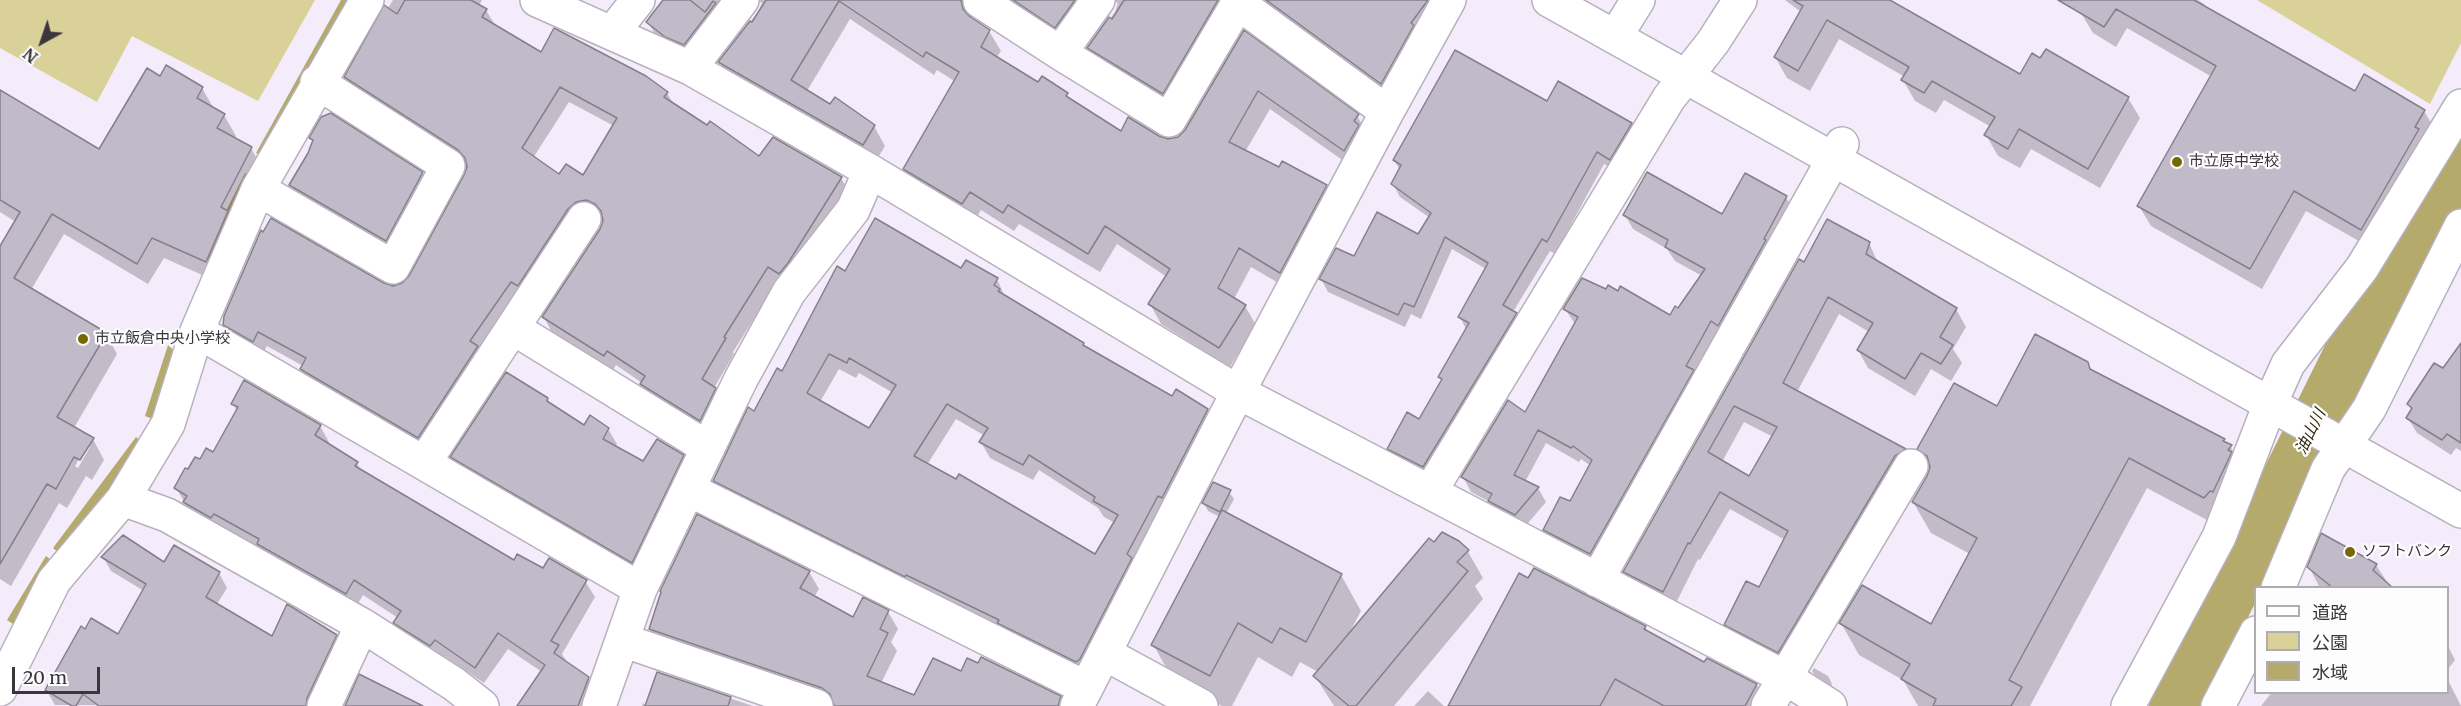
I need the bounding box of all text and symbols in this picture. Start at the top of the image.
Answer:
north arrow [12,12,72,72]
text: N [19,44,42,68]
place label: 市立原中学校 [2189,153,2279,171]
marker: 市立原中学校 [2170,155,2184,169]
place label: 市立飯倉中央小学校 [95,330,230,348]
marker: 市立飯倉中央小学校 [76,332,90,346]
water label: 油山川 [2292,406,2330,458]
place label: ソフトバンク [2362,543,2452,561]
marker: ソフトバンク [2343,545,2357,559]
legend [2254,586,2449,694]
text: 道路 [2312,601,2348,624]
text: 公園 [2312,631,2348,654]
scale bar [15,655,104,693]
text: 水域 [2312,661,2348,684]
text: 20 m [23,666,67,689]

